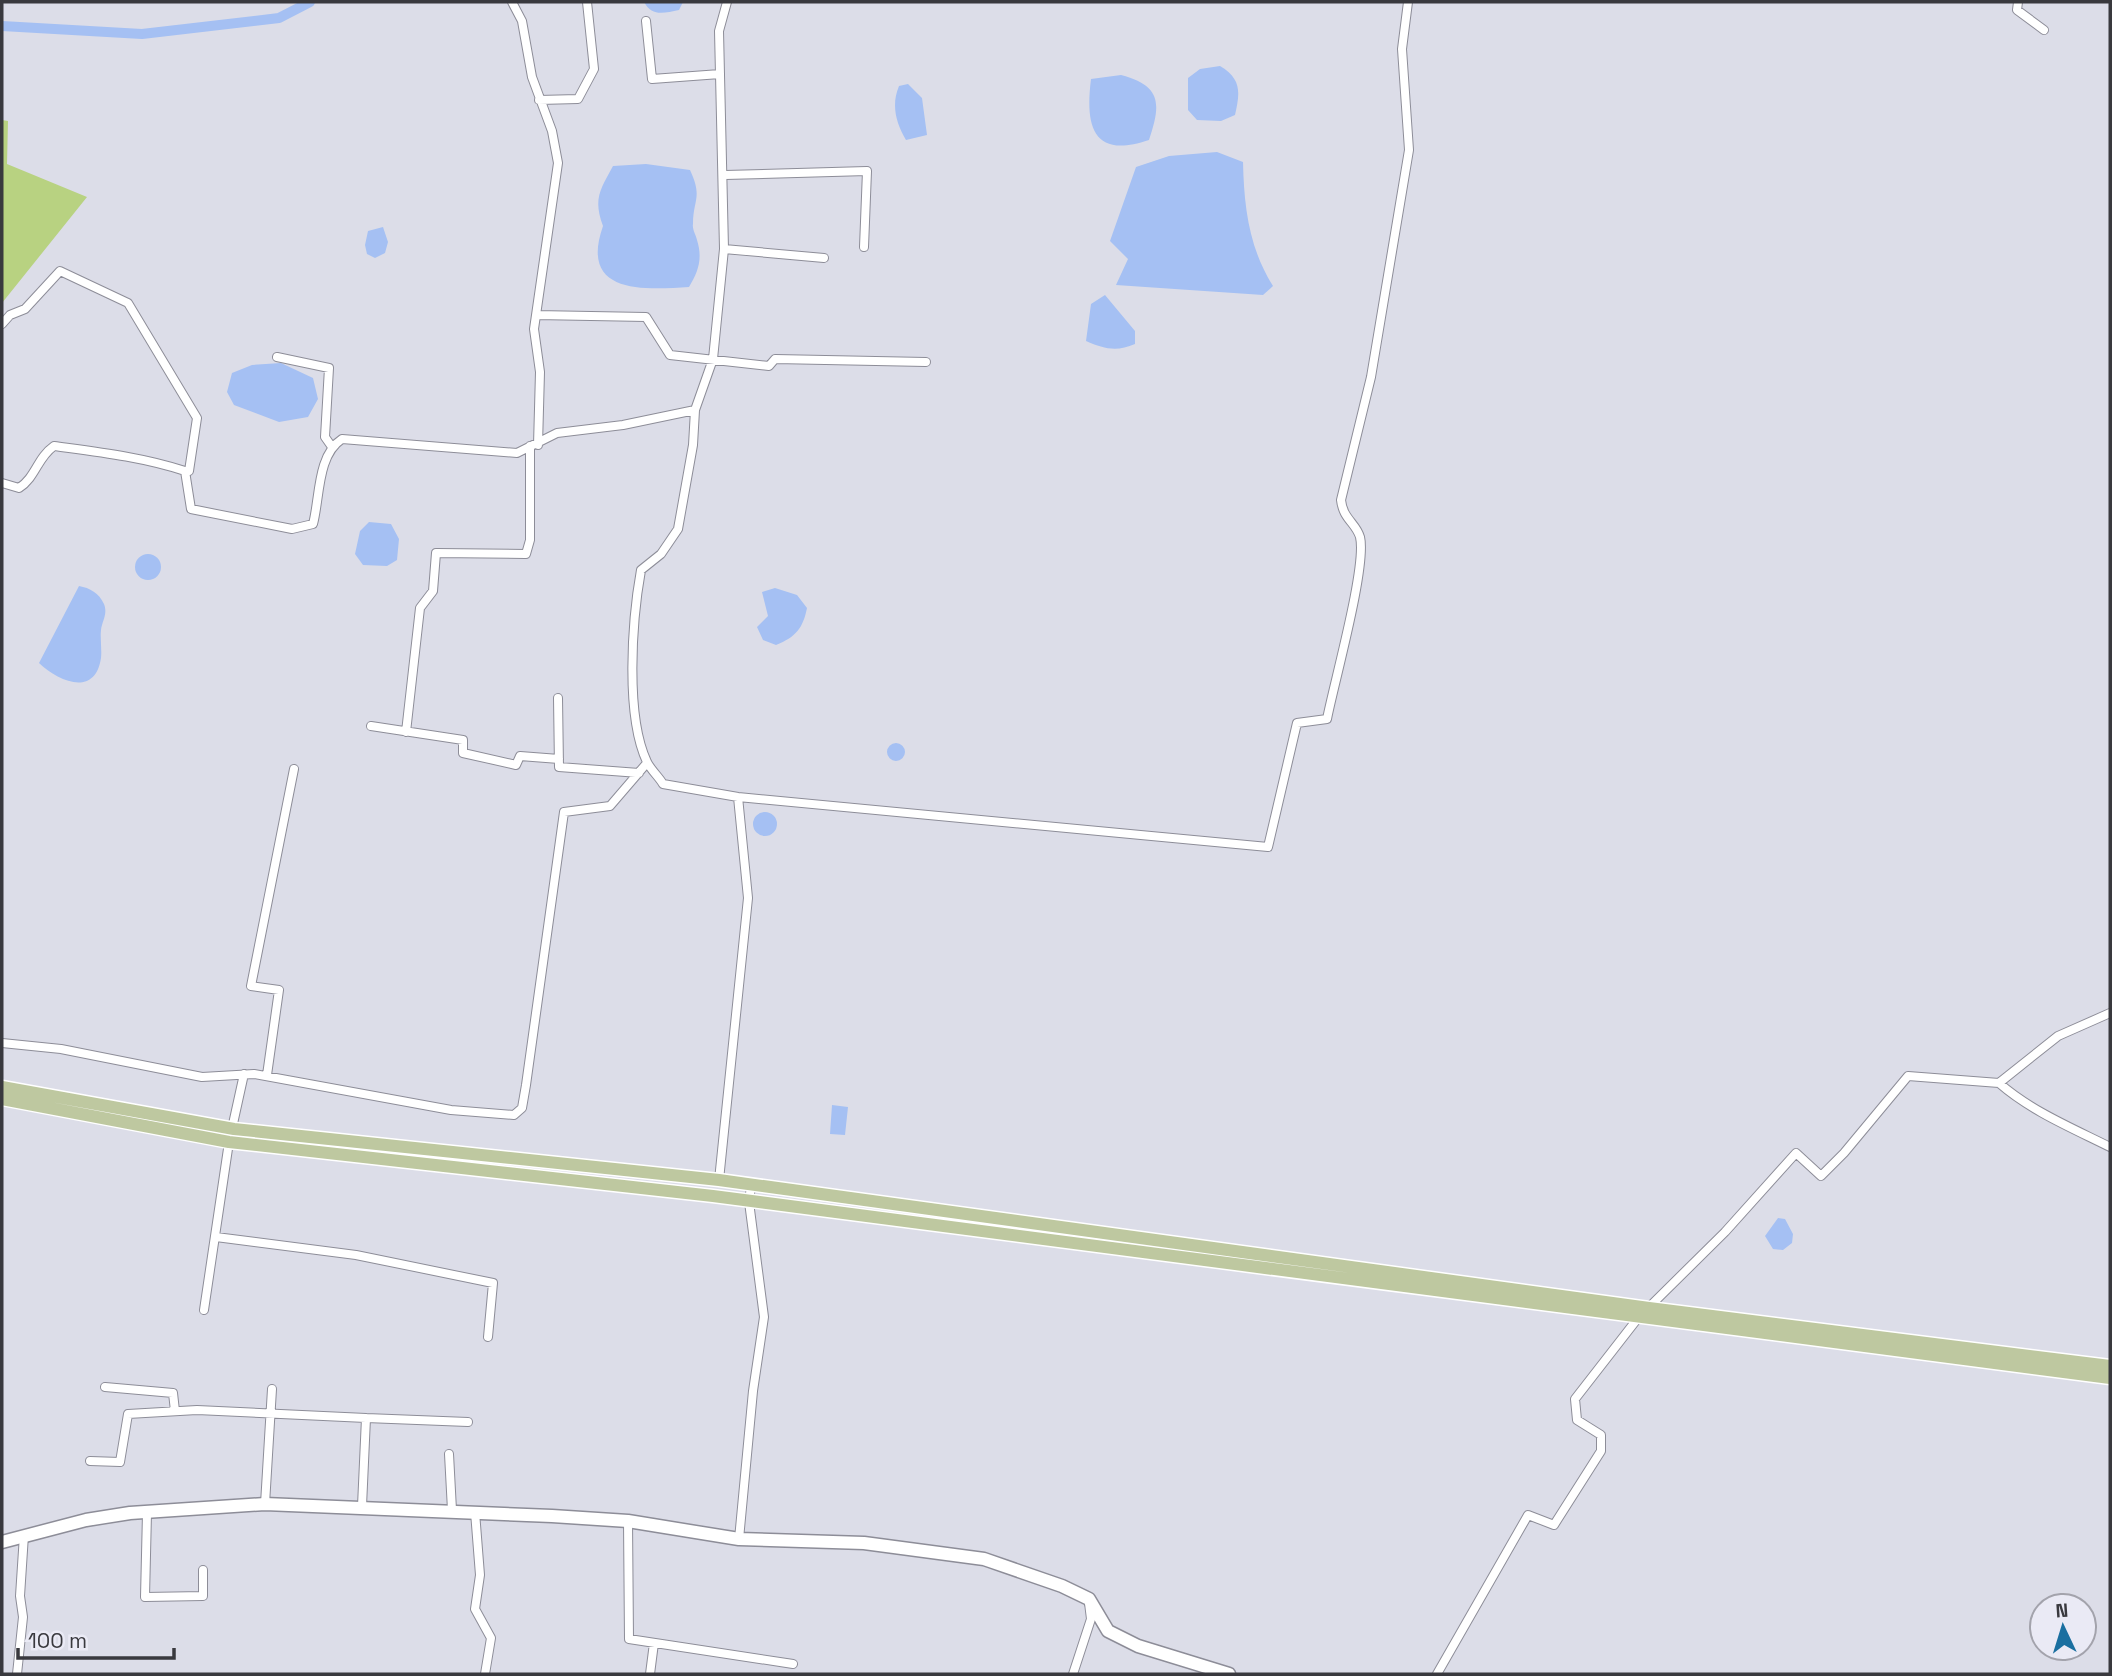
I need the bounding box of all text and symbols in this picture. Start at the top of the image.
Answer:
north arrow [2028,1592,2098,1662]
text: N [2055,1598,2069,1623]
scale bar [18,1616,173,1660]
text: 100 m [28,1627,87,1654]

